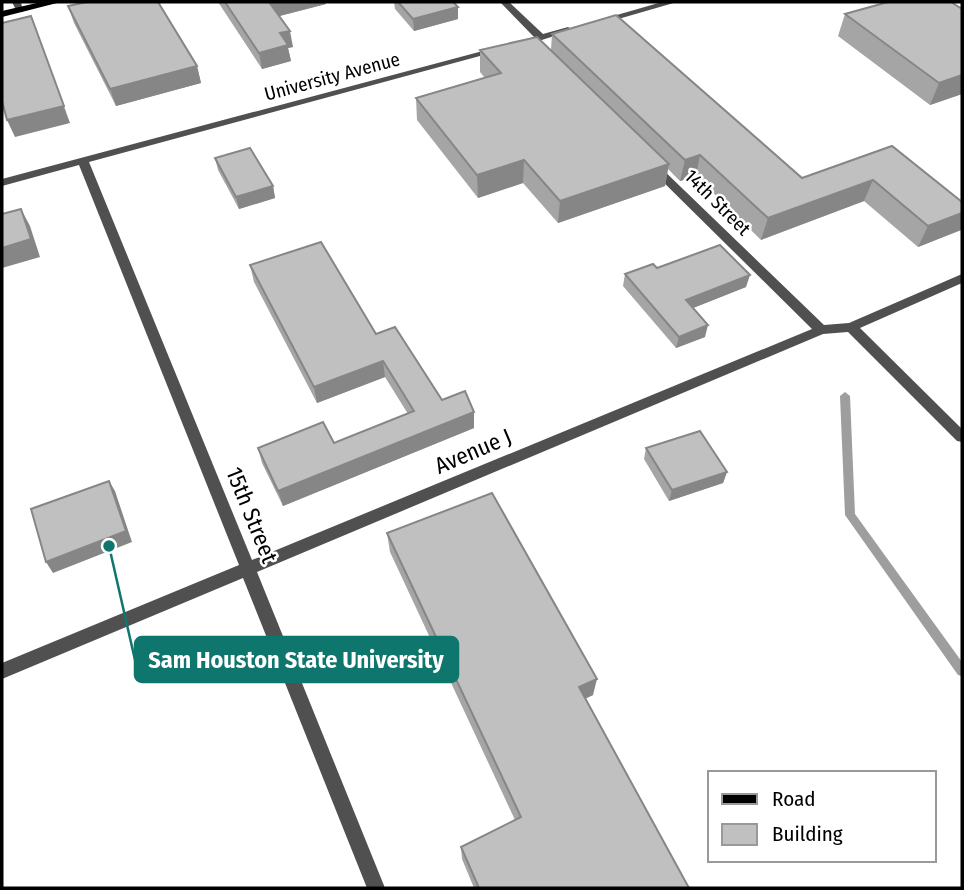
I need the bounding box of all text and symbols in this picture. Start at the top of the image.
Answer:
street label: University Avenue [262,47,402,106]
street label: 14th Street [680,165,756,241]
street label: Avenue J [430,422,516,480]
street label: 15th Street [220,463,284,567]
callout: Sam Houston State University [135,637,458,682]
text: Sam Houston State University [148,646,444,674]
legend [708,771,936,862]
text: Road [772,786,816,812]
text: Building [772,821,843,847]

